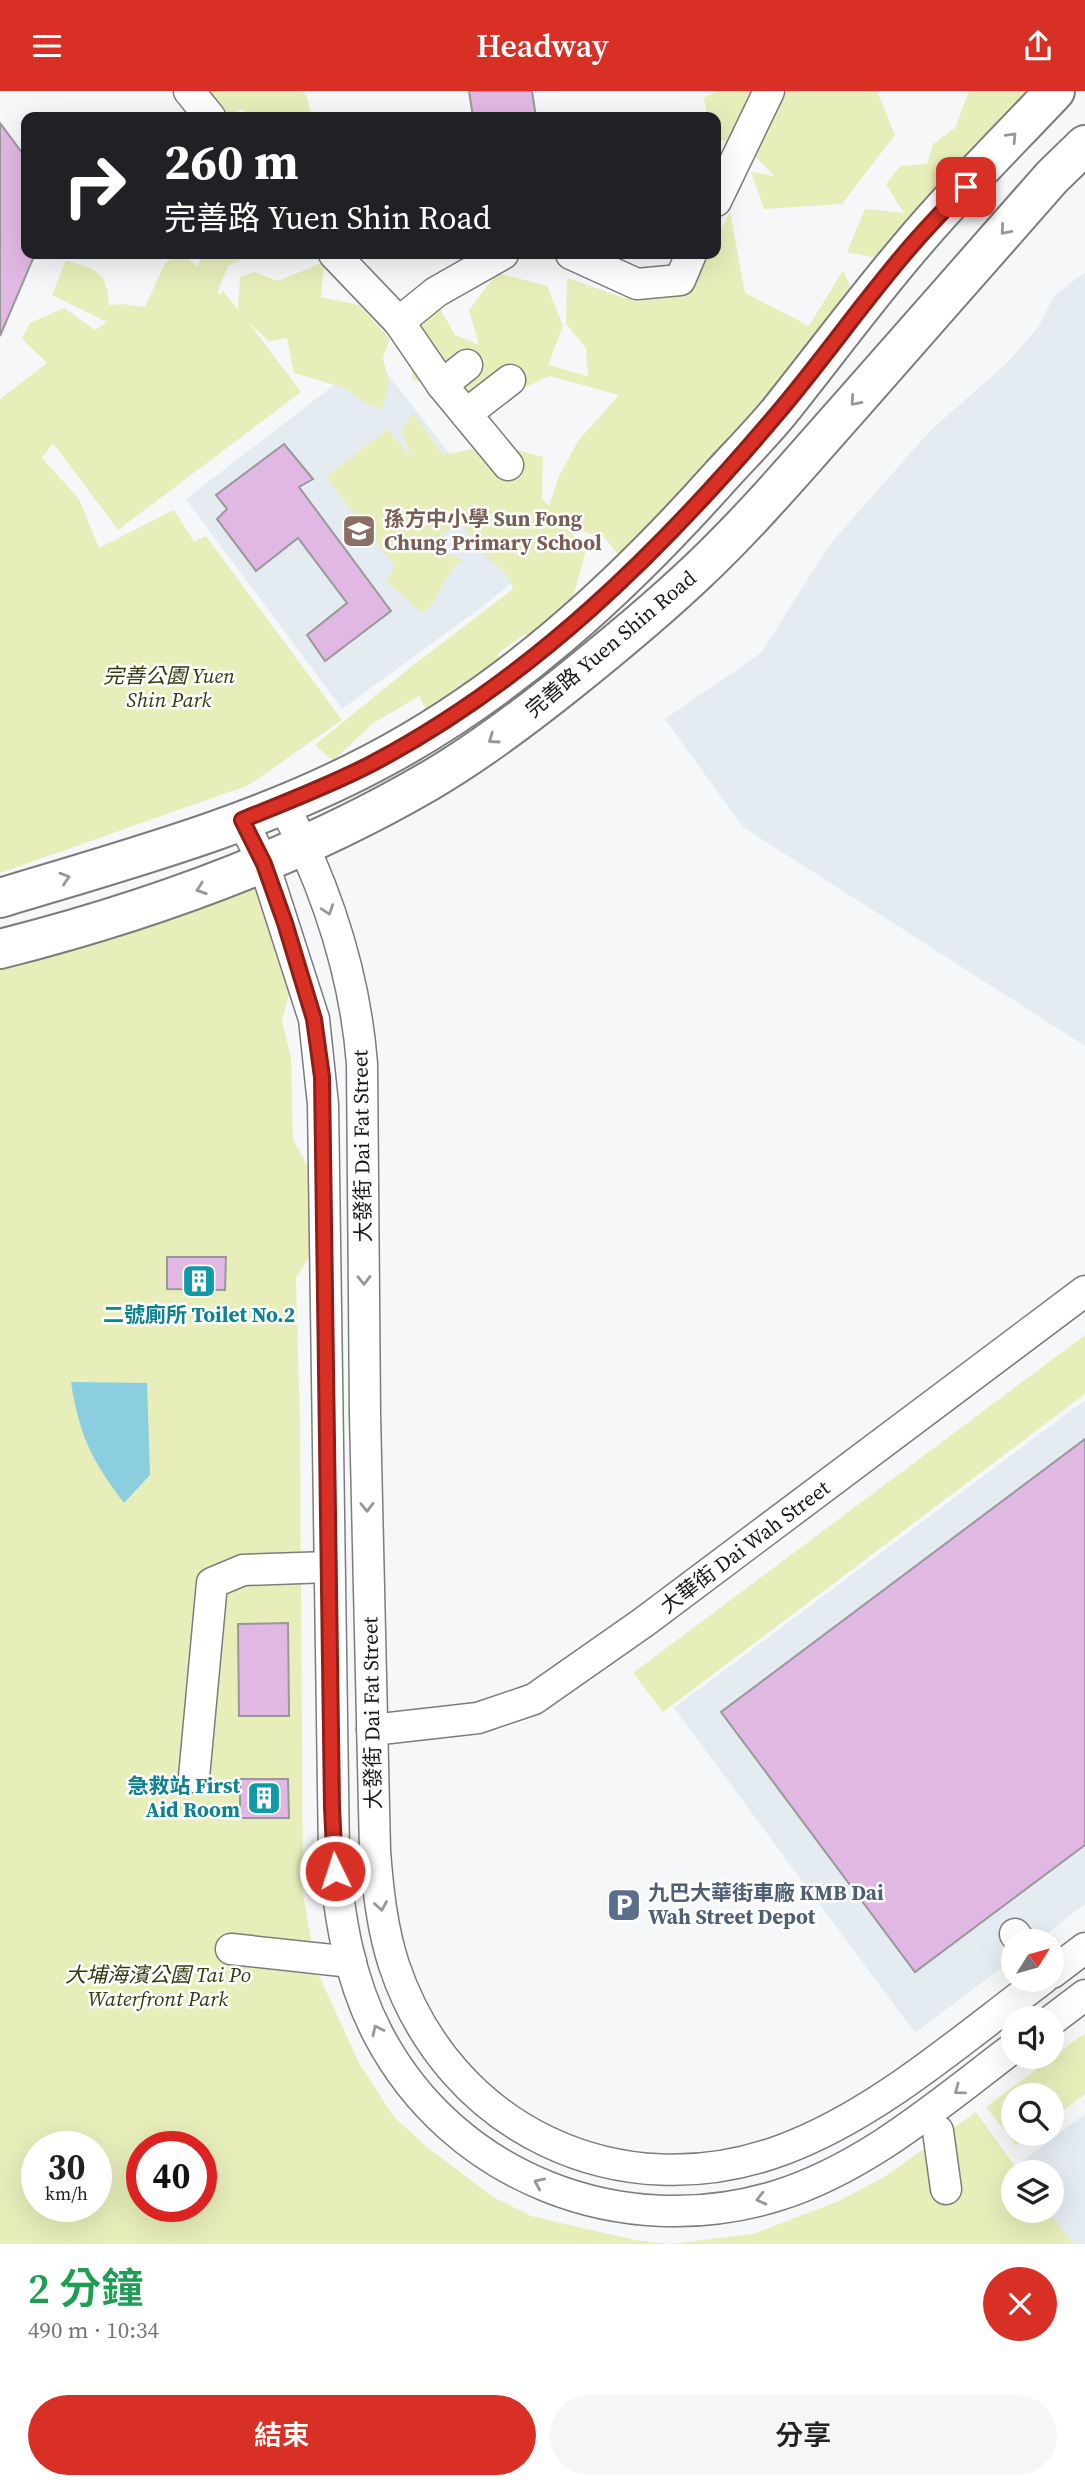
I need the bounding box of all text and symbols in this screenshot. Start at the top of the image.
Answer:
text: Headway [476,24,609,68]
icon: menu [28,27,66,65]
icon: share [1019,27,1057,65]
text: 260 m [164,128,299,195]
one-way arrow [1004,132,1017,145]
icon: right [49,140,140,231]
pin [936,157,996,217]
icon: arrive [947,168,985,206]
text: 完善路 Yuen Shin Road [164,196,491,240]
one-way arrow [1001,222,1013,235]
one-way arrow [851,393,863,406]
place label: 孫方中小學 Sun Fong Chung Primary School [384,504,602,557]
school or university icon: 孫方中小學 Sun Fong Chung Primary School [340,512,378,550]
street label: 完善路 Yuen Shin Road [519,564,702,724]
park label: 完善公園 Yuen Shin Park [103,661,235,714]
one-way arrow [488,731,501,743]
one-way arrow [59,872,71,887]
one-way arrow [195,881,207,895]
one-way arrow [320,903,334,915]
street label: 大發街 Dai Fat Street [345,1049,378,1243]
building icon: 二號廁所 Toilet No.2 [180,1262,218,1300]
one-way arrow [356,1275,372,1286]
place label: 二號廁所 Toilet No.2 [103,1300,295,1329]
street label: 大華街 Dai Wah Street [654,1473,836,1620]
one-way arrow [359,1503,375,1513]
street label: 大發街 Dai Fat Street [355,1616,388,1810]
place label: 急救站 First Aid Room [128,1771,240,1824]
building icon: 急救站 First Aid Room [245,1779,283,1817]
position arrow [298,1834,372,1908]
place label: 九巴大華街車廠 KMB Dai Wah Street Depot [648,1878,884,1931]
parking icon: 九巴大華街車廠 KMB Dai Wah Street Depot [605,1886,643,1924]
one-way arrow [373,1900,388,1912]
north arrow [1001,1929,1064,1991]
map controls [1001,1929,1064,2223]
park label: 大埔海濱公園 Tai Po Waterfront Park [65,1960,251,2013]
button: sound [1001,2006,1064,2069]
one-way arrow [371,2025,385,2037]
one-way arrow [954,2081,966,2094]
button: search [1001,2083,1064,2146]
speed limit sign: 40 [126,2131,217,2222]
text: 30 [48,2143,85,2191]
button: layers [1001,2160,1064,2223]
one-way arrow [534,2177,546,2191]
text: km/h [45,2181,88,2206]
one-way arrow [755,2191,767,2205]
text: 2 分鐘 [28,2259,143,2317]
button: close [983,2267,1057,2341]
text: 490 m · 10:34 [28,2314,159,2346]
button: 結束 [28,2395,536,2475]
button: 分享 [550,2395,1057,2475]

